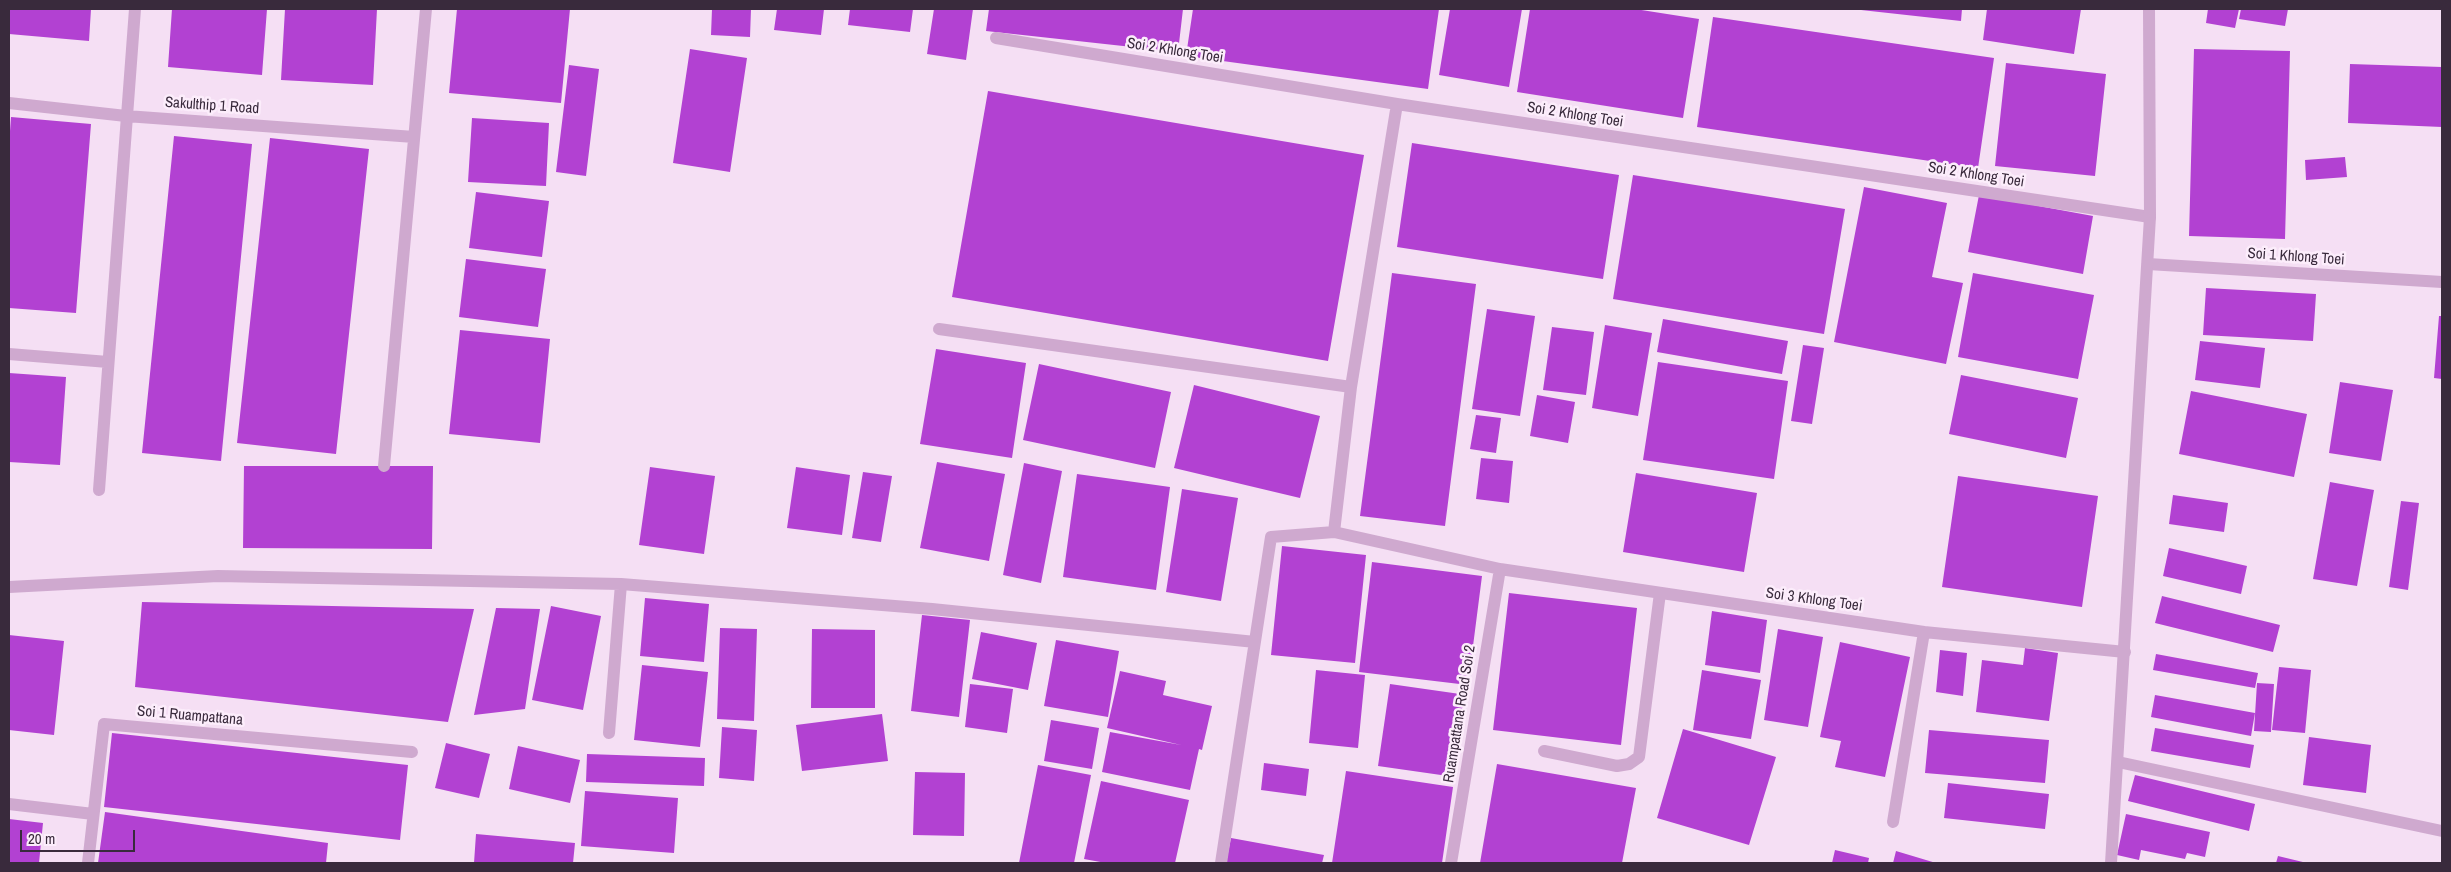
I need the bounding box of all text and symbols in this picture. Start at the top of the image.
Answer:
street label: Soi 2 Khlong Toei [1126,35,1224,67]
street label: Sakulthip 1 Road [164,94,260,118]
street label: Soi 2 Khlong Toei [1526,99,1624,131]
street label: Soi 2 Khlong Toei [1927,159,2025,191]
street label: Soi 1 Khlong Toei [2247,245,2345,269]
street label: Soi 3 Khlong Toei [1765,584,1863,616]
street label: Ruampattana Road Soi 2 [1440,644,1480,784]
street label: Soi 1 Ruampattana [136,702,244,730]
scale bar [22,820,138,852]
text: 20 m [28,828,55,849]

